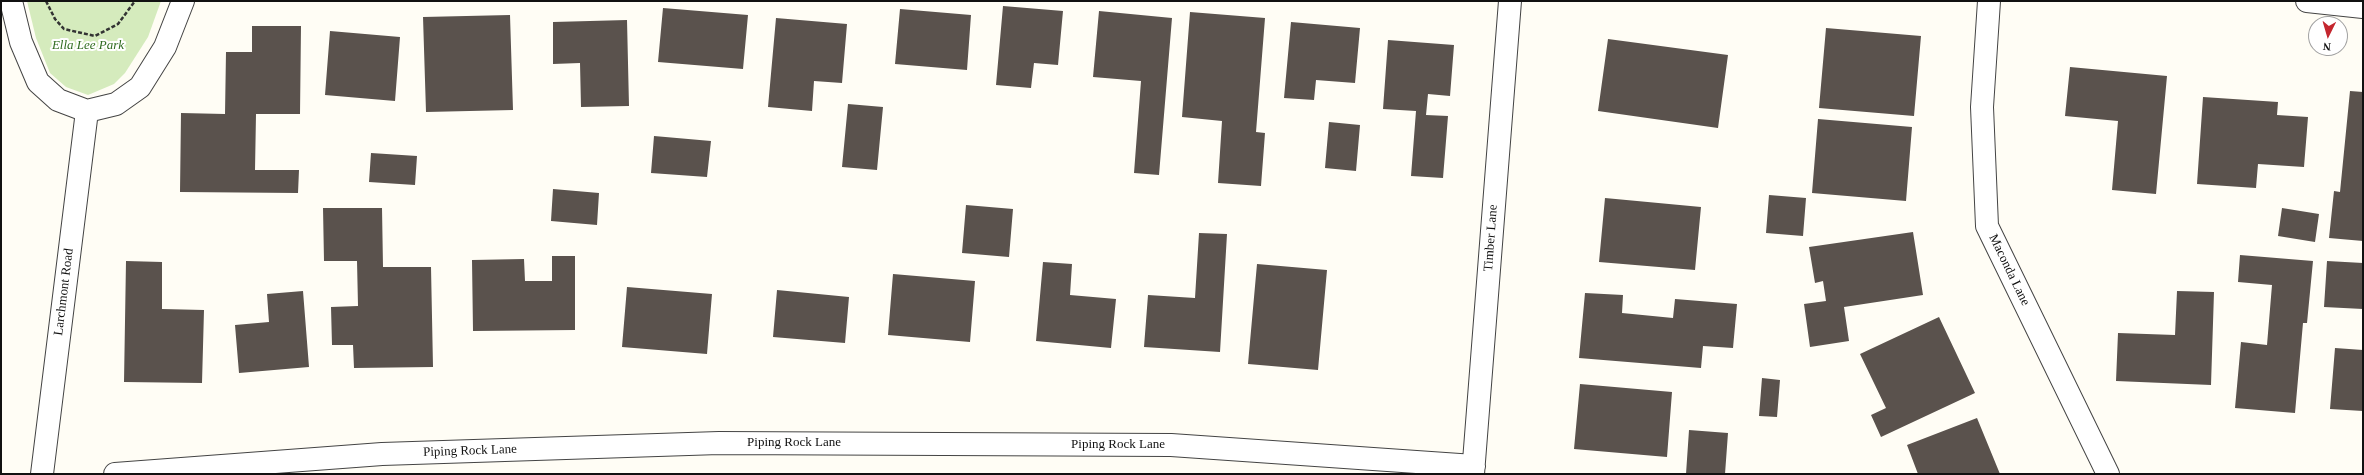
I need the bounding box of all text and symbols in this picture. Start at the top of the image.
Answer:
north arrow [2308,16,2348,56]
park label: Ella Lee Park [52,38,124,54]
text: N [2323,41,2332,53]
street label: Timber Lane [1481,204,1501,272]
street label: Maconda Lane [1985,232,2033,308]
street label: Larchmont Road [51,248,77,336]
street label: Piping Rock Lane [747,435,841,451]
street label: Piping Rock Lane [1071,437,1165,453]
street label: Piping Rock Lane [423,442,517,460]

